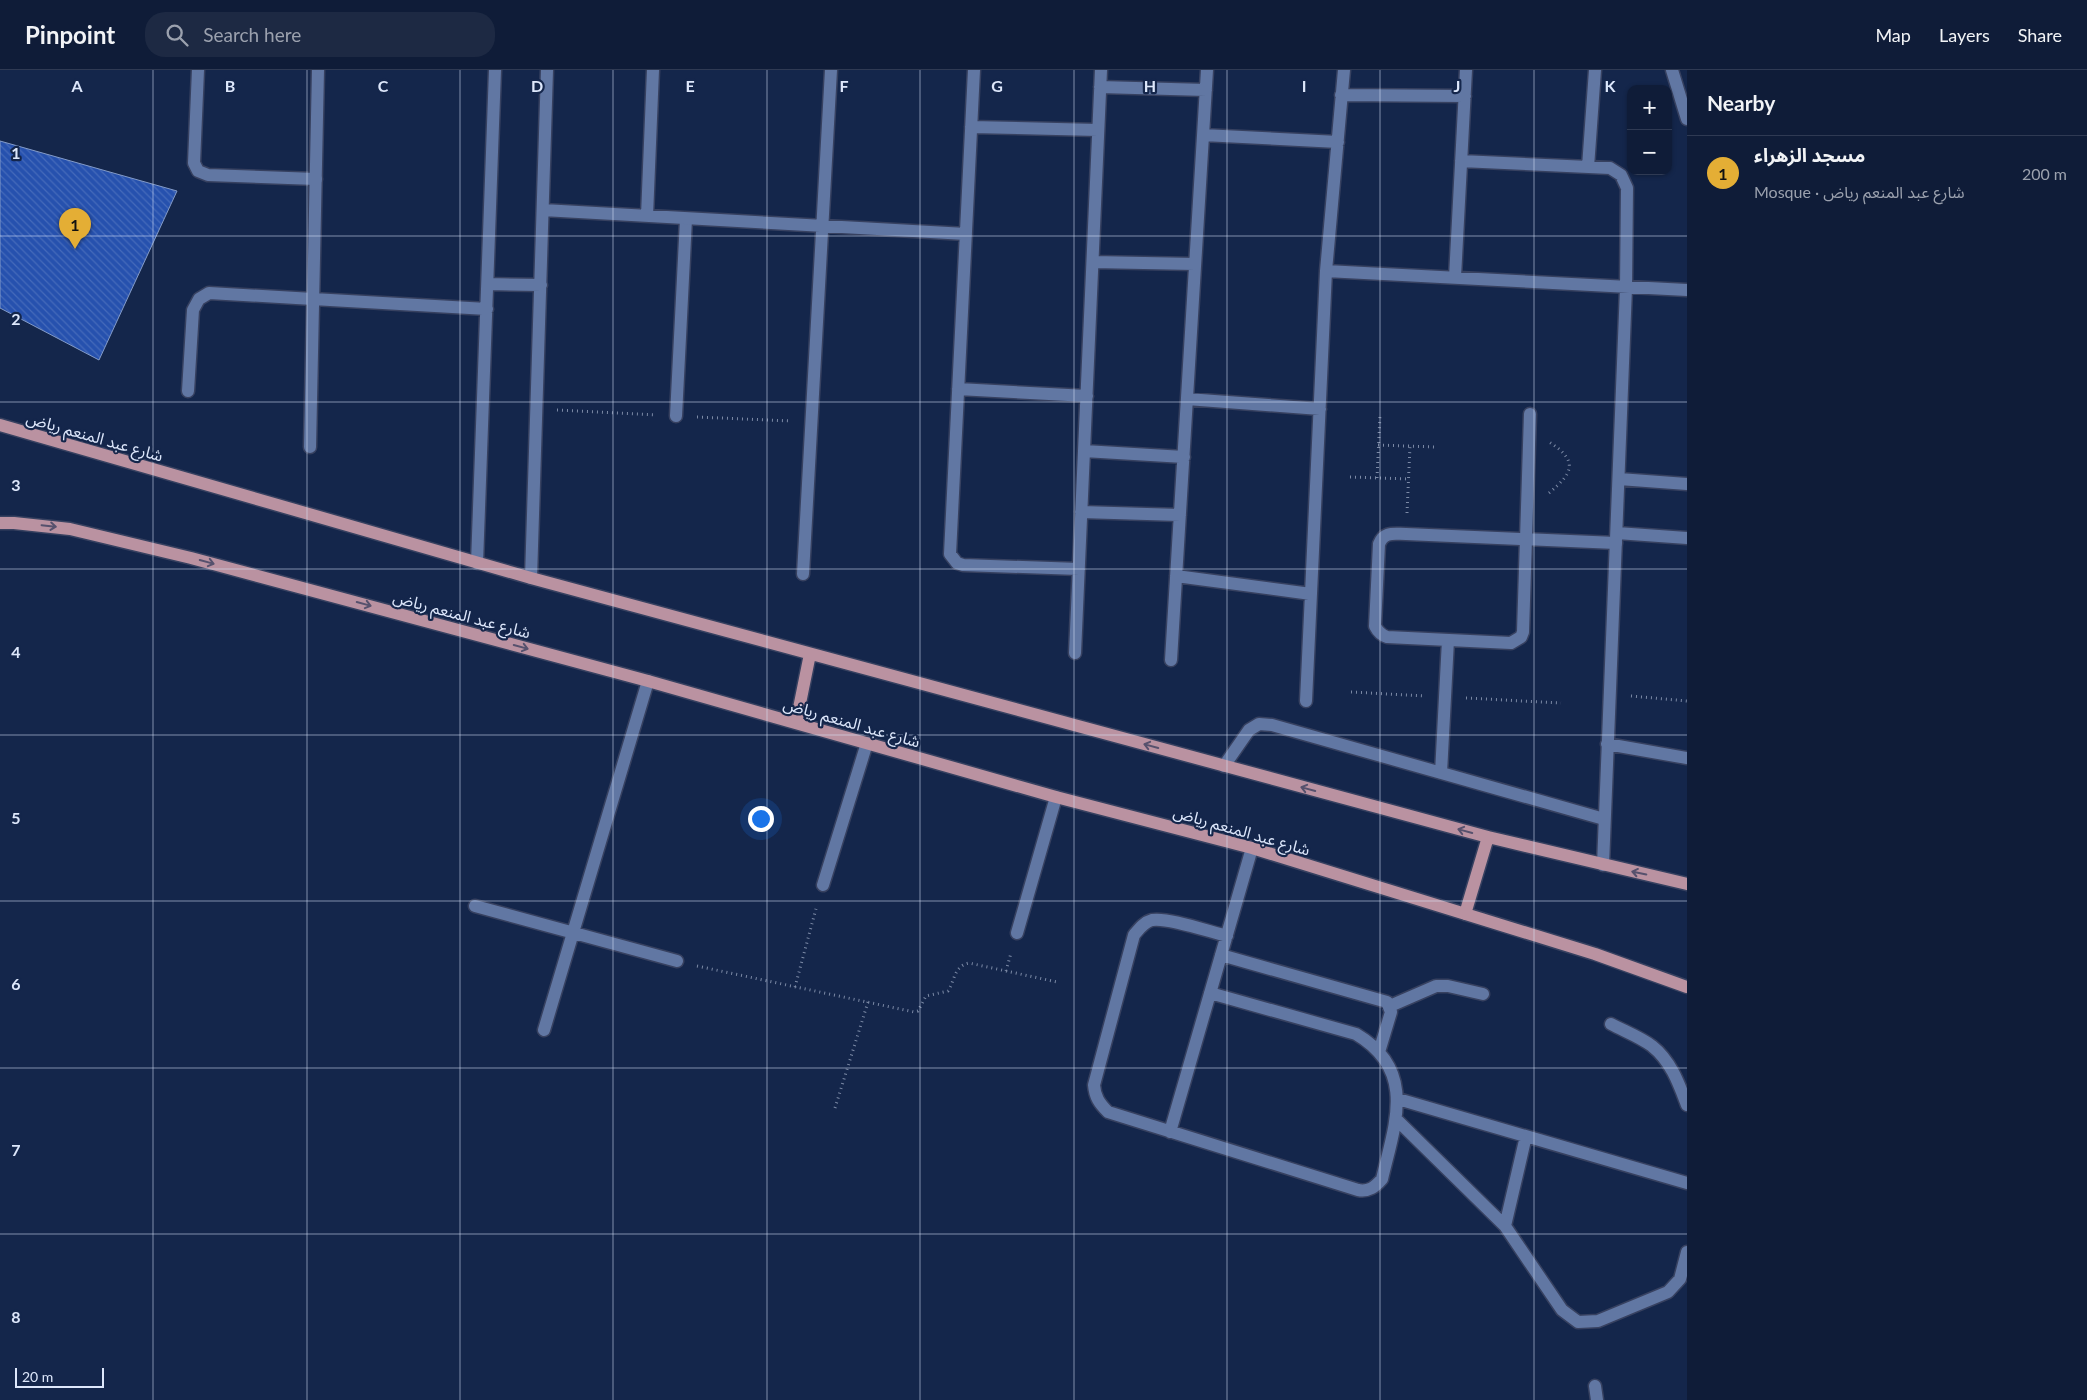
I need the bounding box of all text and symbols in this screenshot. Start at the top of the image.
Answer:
search box [145,12,495,57]
text: Pinpoint [25,20,115,49]
icon: search [163,21,191,49]
text: Search here [203,23,301,46]
text: Map [1875,24,1911,46]
text: Layers [1939,24,1990,46]
text: Share [2018,24,2062,46]
text: A [70,76,83,95]
text: B [225,76,235,95]
text: C [378,76,389,95]
text: D [531,76,543,95]
text: E [685,76,695,95]
text: F [839,76,849,95]
text: G [991,76,1003,95]
text: H [1144,76,1156,95]
text: I [1302,76,1306,95]
text: J [1454,76,1460,95]
text: K [1605,76,1617,95]
map controls [1627,85,1672,175]
button: + [1627,85,1672,130]
text: Nearby [1707,90,1775,115]
button: − [1627,130,1672,175]
text: 1 [11,143,21,162]
text: مسجد الزهراء [1754,143,1865,166]
text: 1 [1718,164,1728,183]
text: 200 m [2022,164,2067,183]
text: Mosque · شارع عبد المنعم رياض [1754,182,1965,201]
pin: 1 [59,208,91,249]
text: 2 [11,309,21,328]
street label: شارع عبد المنعم رياض [23,407,166,468]
text: 3 [11,475,21,494]
one-way arrow [40,521,56,531]
one-way arrow [198,558,214,567]
street label: شارع عبد المنعم رياض [390,587,533,645]
one-way arrow [355,600,371,610]
text: 4 [11,642,21,661]
one-way arrow [512,642,528,652]
street label: شارع عبد المنعم رياض [780,693,923,754]
one-way arrow [1143,741,1159,751]
one-way arrow [1300,783,1316,793]
street label: شارع عبد المنعم رياض [1170,801,1313,862]
your location [748,806,774,832]
text: 5 [11,808,21,827]
one-way arrow [1457,825,1473,835]
one-way arrow [1632,868,1648,878]
text: 6 [11,974,21,993]
text: 7 [11,1140,21,1159]
text: 8 [11,1307,21,1326]
scale bar [15,1365,104,1388]
text: 20 m [22,1368,53,1385]

